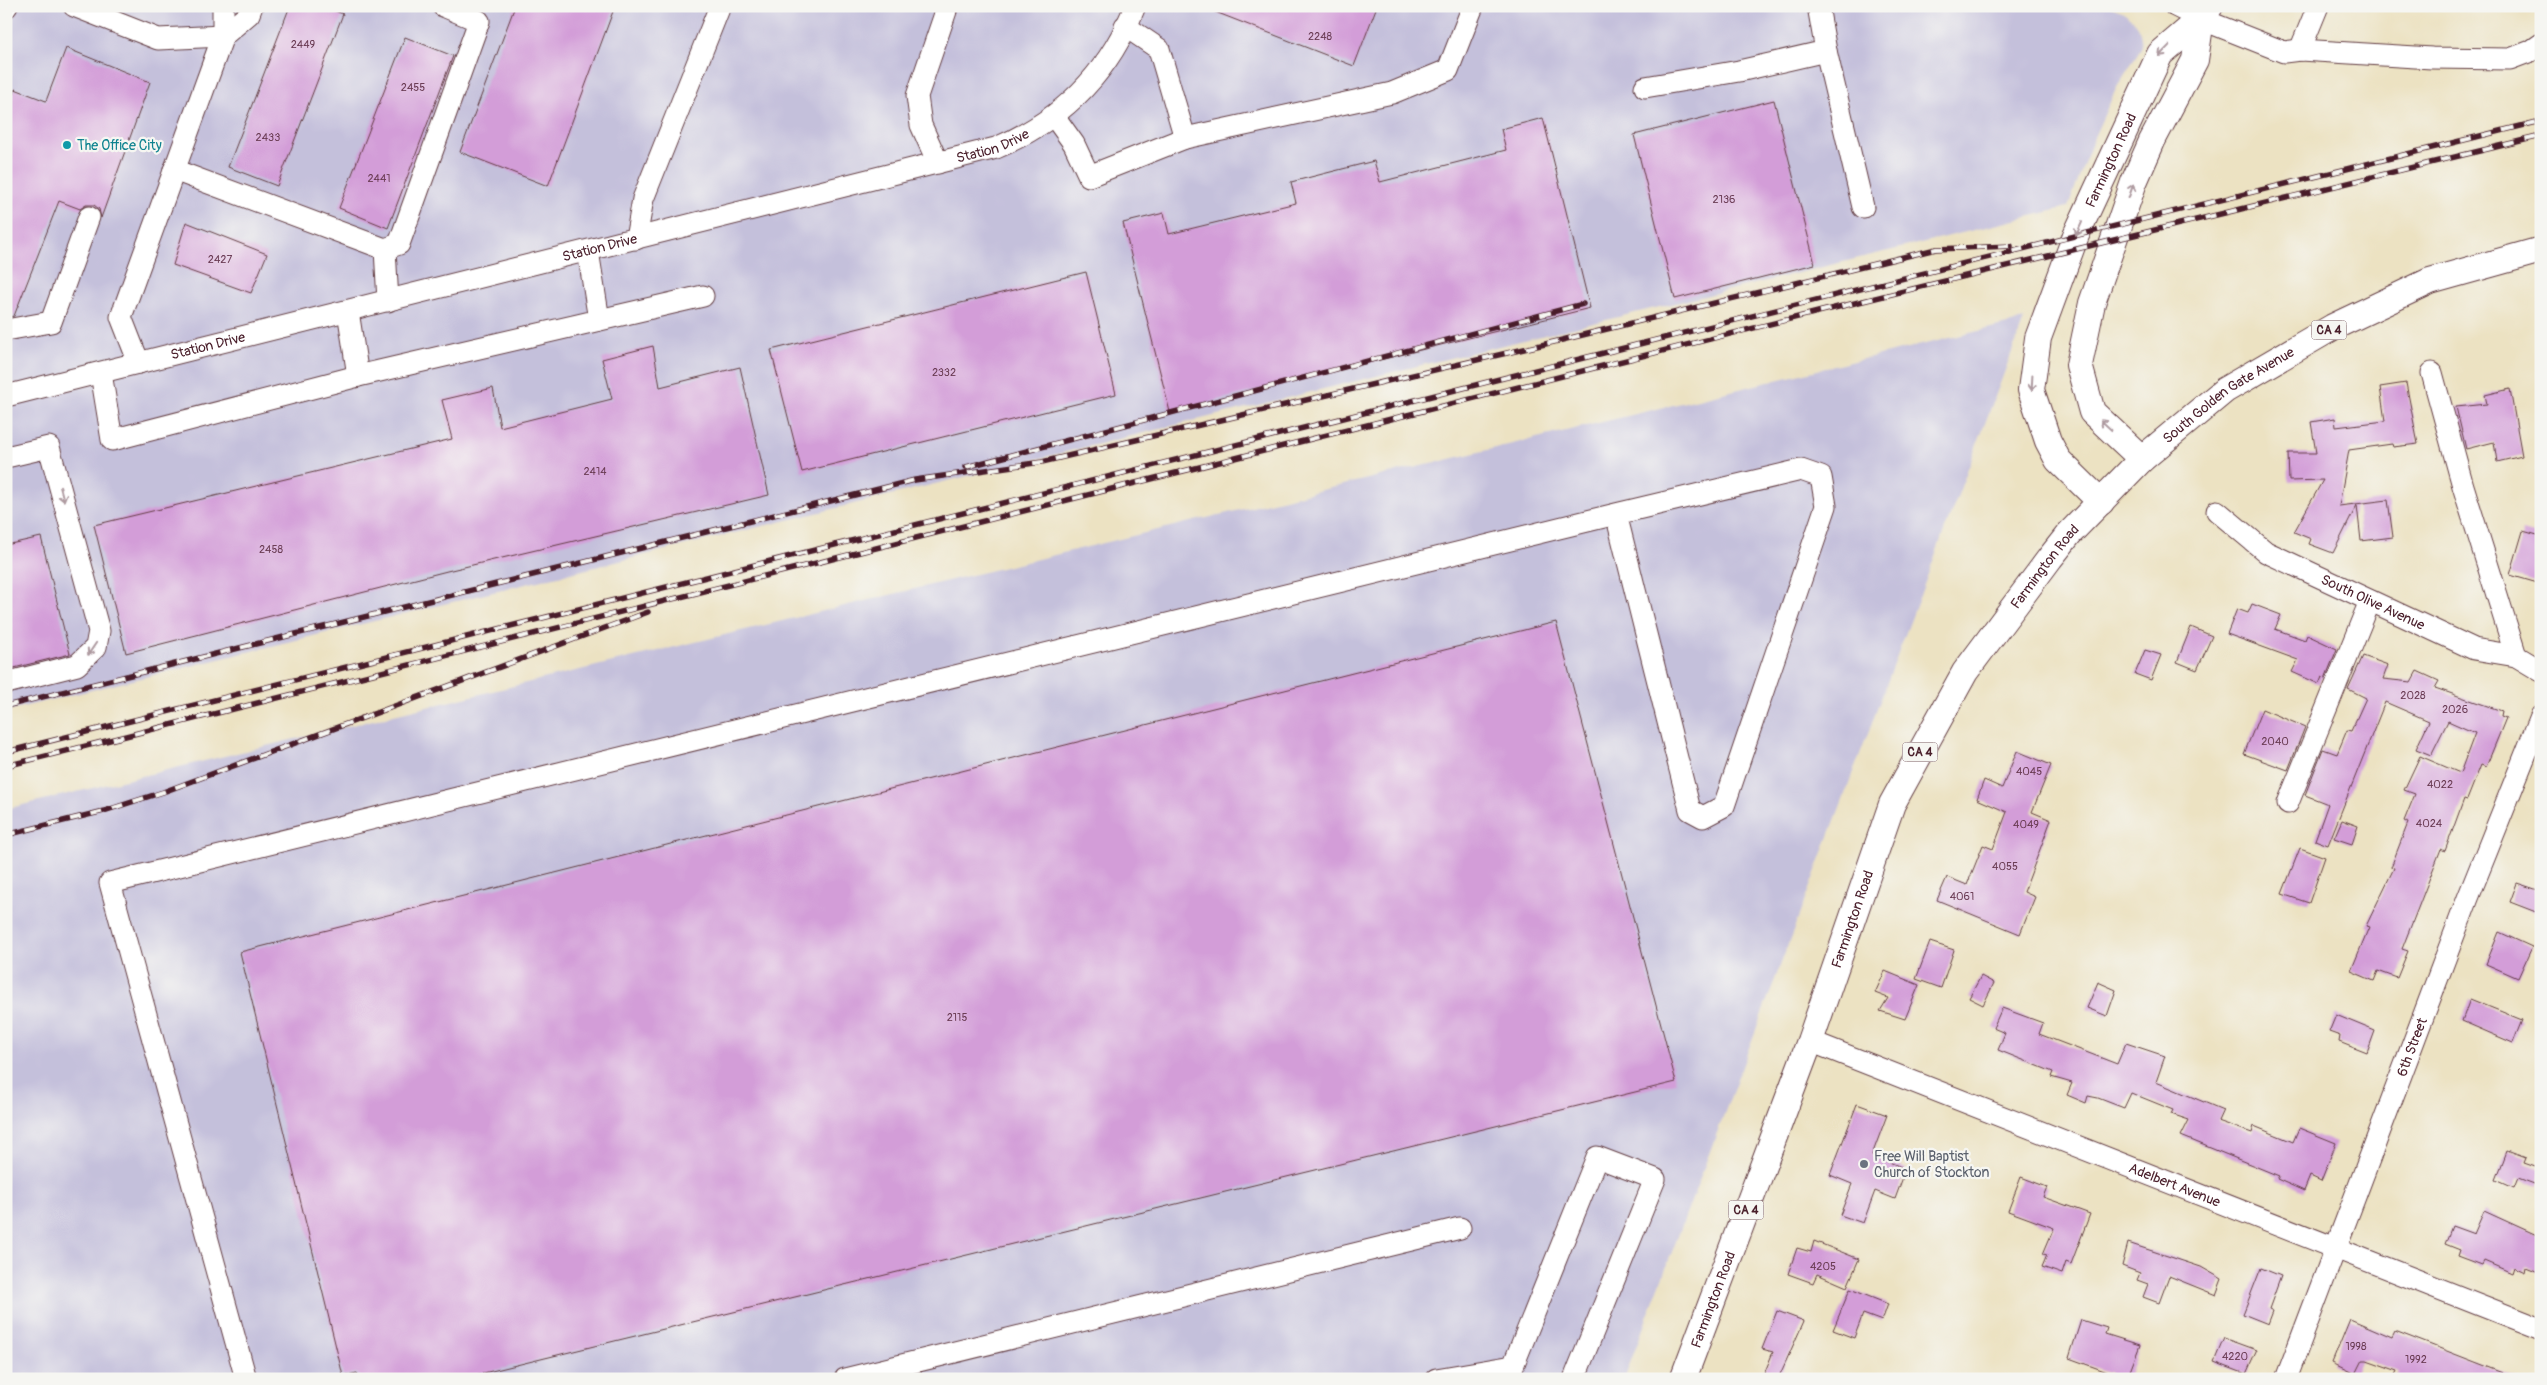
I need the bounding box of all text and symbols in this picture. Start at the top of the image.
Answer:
house number: 2248 [1308,30,1333,43]
house number: 2449 [291,38,316,51]
one-way arrow [2158,45,2170,58]
house number: 2455 [401,81,425,94]
street label: Farmington Road [2082,110,2140,210]
street label: Station Drive [954,125,1032,166]
house number: 2433 [256,131,280,144]
place label: The Office City [77,137,162,154]
marker: The Office City [61,139,73,151]
house number: 2441 [367,172,391,185]
one-way arrow [2127,184,2136,200]
house number: 2136 [1713,193,1736,206]
one-way arrow [2074,221,2084,236]
street label: Station Drive [561,230,639,265]
house number: 2427 [208,253,232,266]
road number: CA 4 [2312,320,2346,340]
street label: Station Drive [169,328,247,363]
street label: South Golden Gate Avenue [2159,343,2297,447]
house number: 2332 [932,366,956,379]
one-way arrow [2028,375,2037,391]
one-way arrow [2100,420,2113,432]
house number: 2414 [583,465,607,478]
one-way arrow [57,486,67,502]
street label: Farmington Road [2007,520,2082,612]
house number: 2458 [259,543,283,556]
street label: South Olive Avenue [2318,570,2428,633]
one-way arrow [87,642,97,656]
house number: 2028 [2400,689,2426,702]
house number: 2026 [2442,703,2468,716]
house number: 2040 [2261,735,2289,748]
road number: CA 4 [1902,742,1938,762]
house number: 4045 [2016,765,2042,778]
house number: 4022 [2427,778,2453,791]
house number: 4024 [2416,817,2443,830]
house number: 4049 [2013,818,2039,831]
house number: 4055 [1992,860,2018,873]
street label: Farmington Road [1827,868,1877,970]
house number: 4061 [1950,890,1974,903]
house number: 2115 [947,1011,967,1024]
street label: 6th Street [2393,1015,2431,1079]
place label: Free Will Baptist Church of Stockton [1874,1148,1989,1181]
marker: Free Will Baptist Church of Stockton [1858,1158,1870,1170]
street label: Adelbert Avenue [2127,1159,2223,1210]
road number: CA 4 [1728,1200,1764,1220]
street label: Farmington Road [1687,1249,1739,1350]
house number: 4205 [1810,1260,1836,1273]
house number: 1998 [2345,1340,2367,1353]
house number: 4220 [2222,1350,2248,1363]
house number: 1992 [2405,1353,2427,1366]

